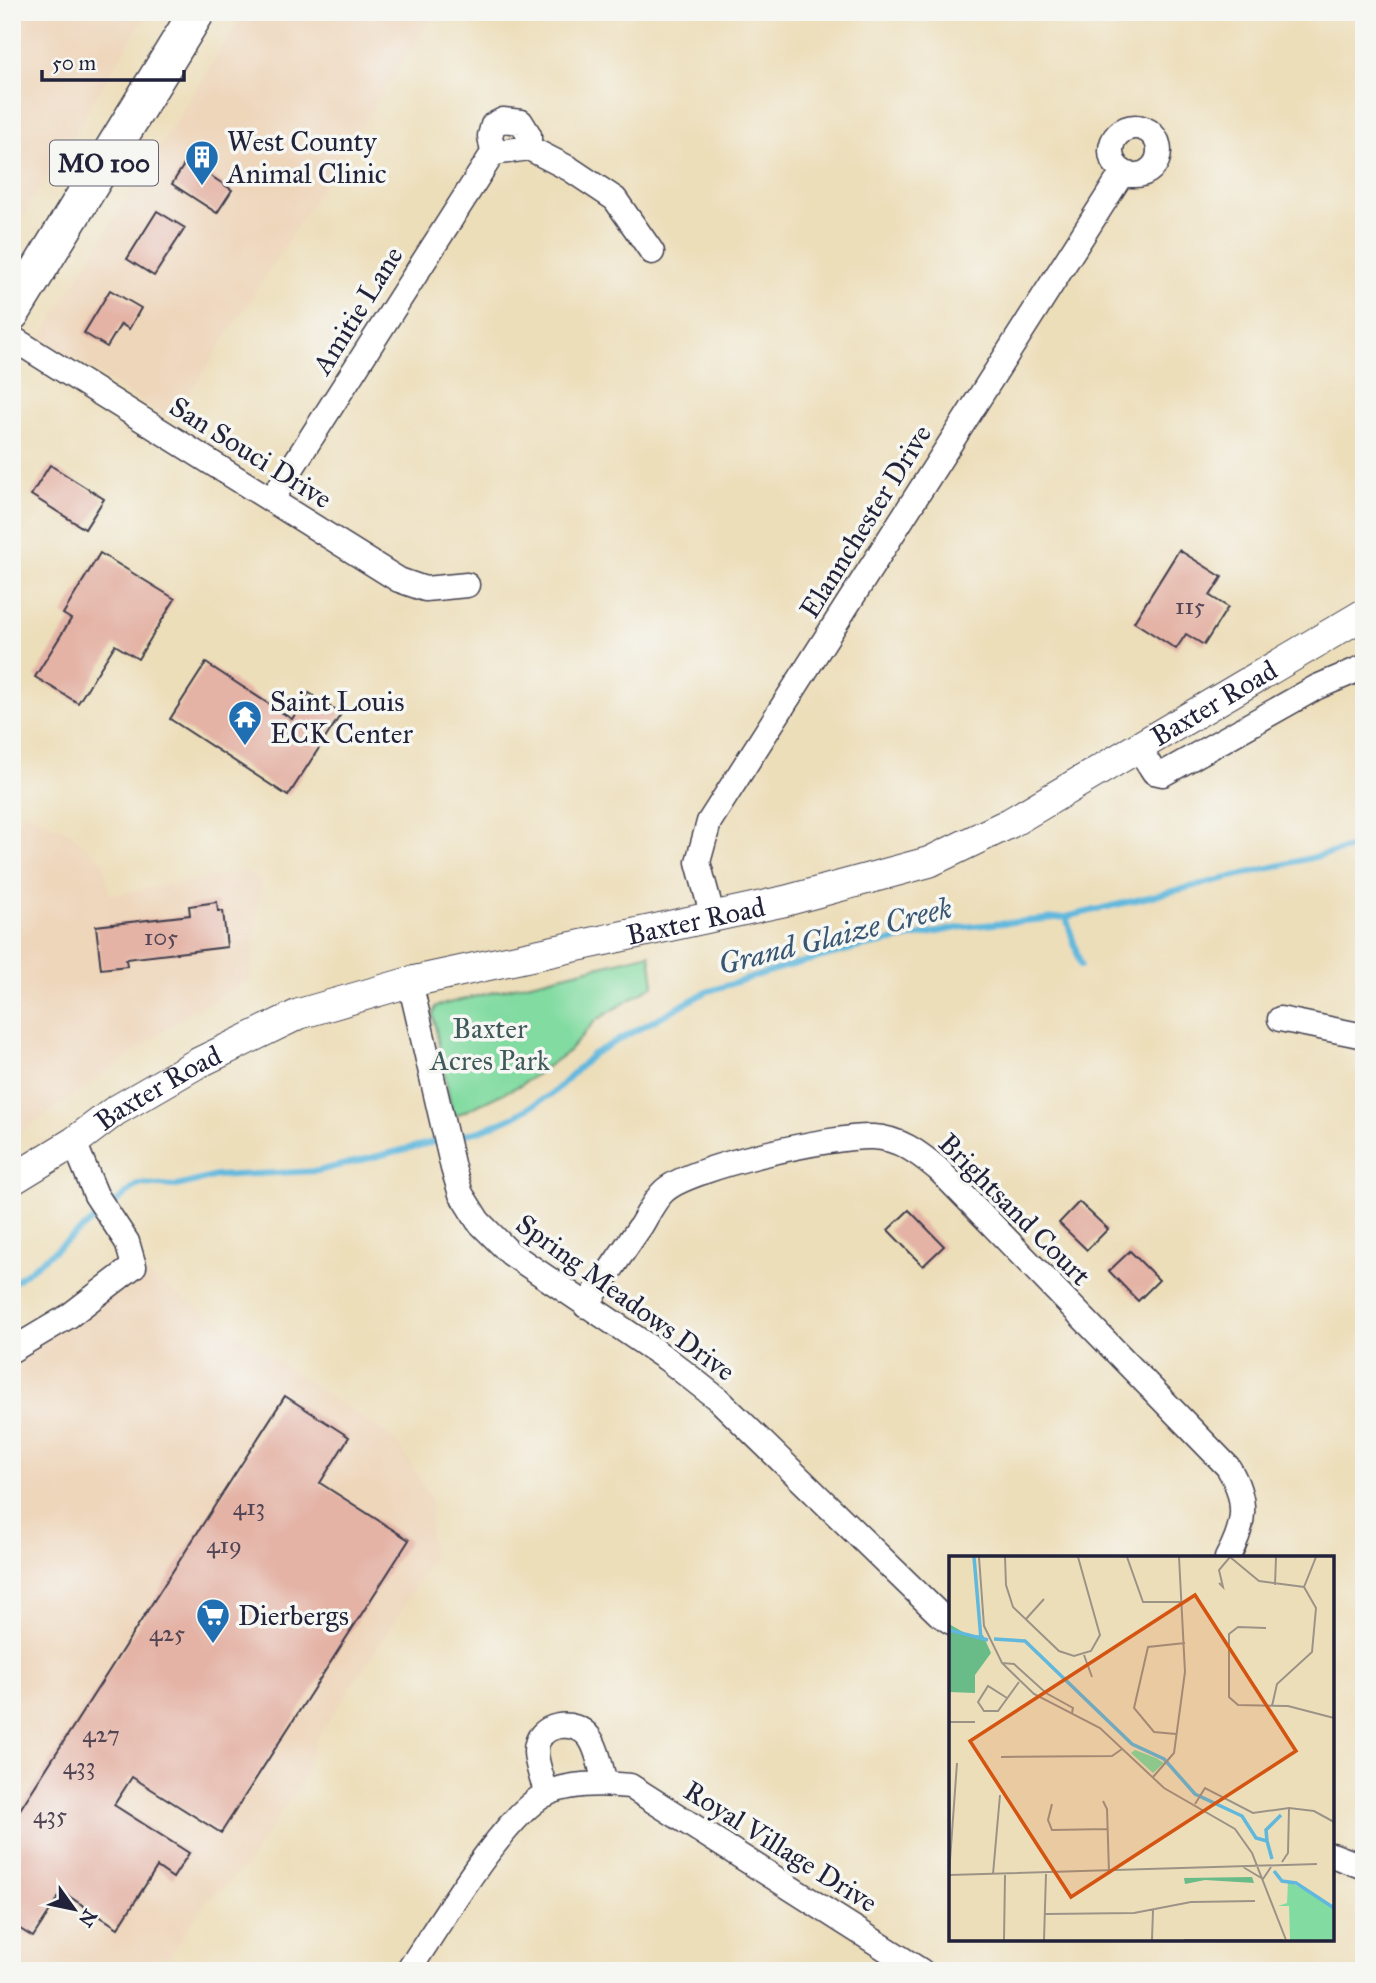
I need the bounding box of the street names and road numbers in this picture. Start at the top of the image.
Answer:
road number: MO 100 [50,140,158,186]
street label: Amitie Lane [304,240,411,382]
street label: San Souci Drive [163,389,338,516]
street label: Elannchester Drive [792,418,939,625]
street label: Baxter Road [1144,652,1283,754]
street label: Baxter Road [623,889,768,953]
street label: Baxter Road [88,1038,227,1138]
street label: Brightsand Court [931,1126,1098,1293]
street label: Spring Meadows Drive [509,1206,742,1389]
street label: Royal Village Drive [678,1773,884,1920]

